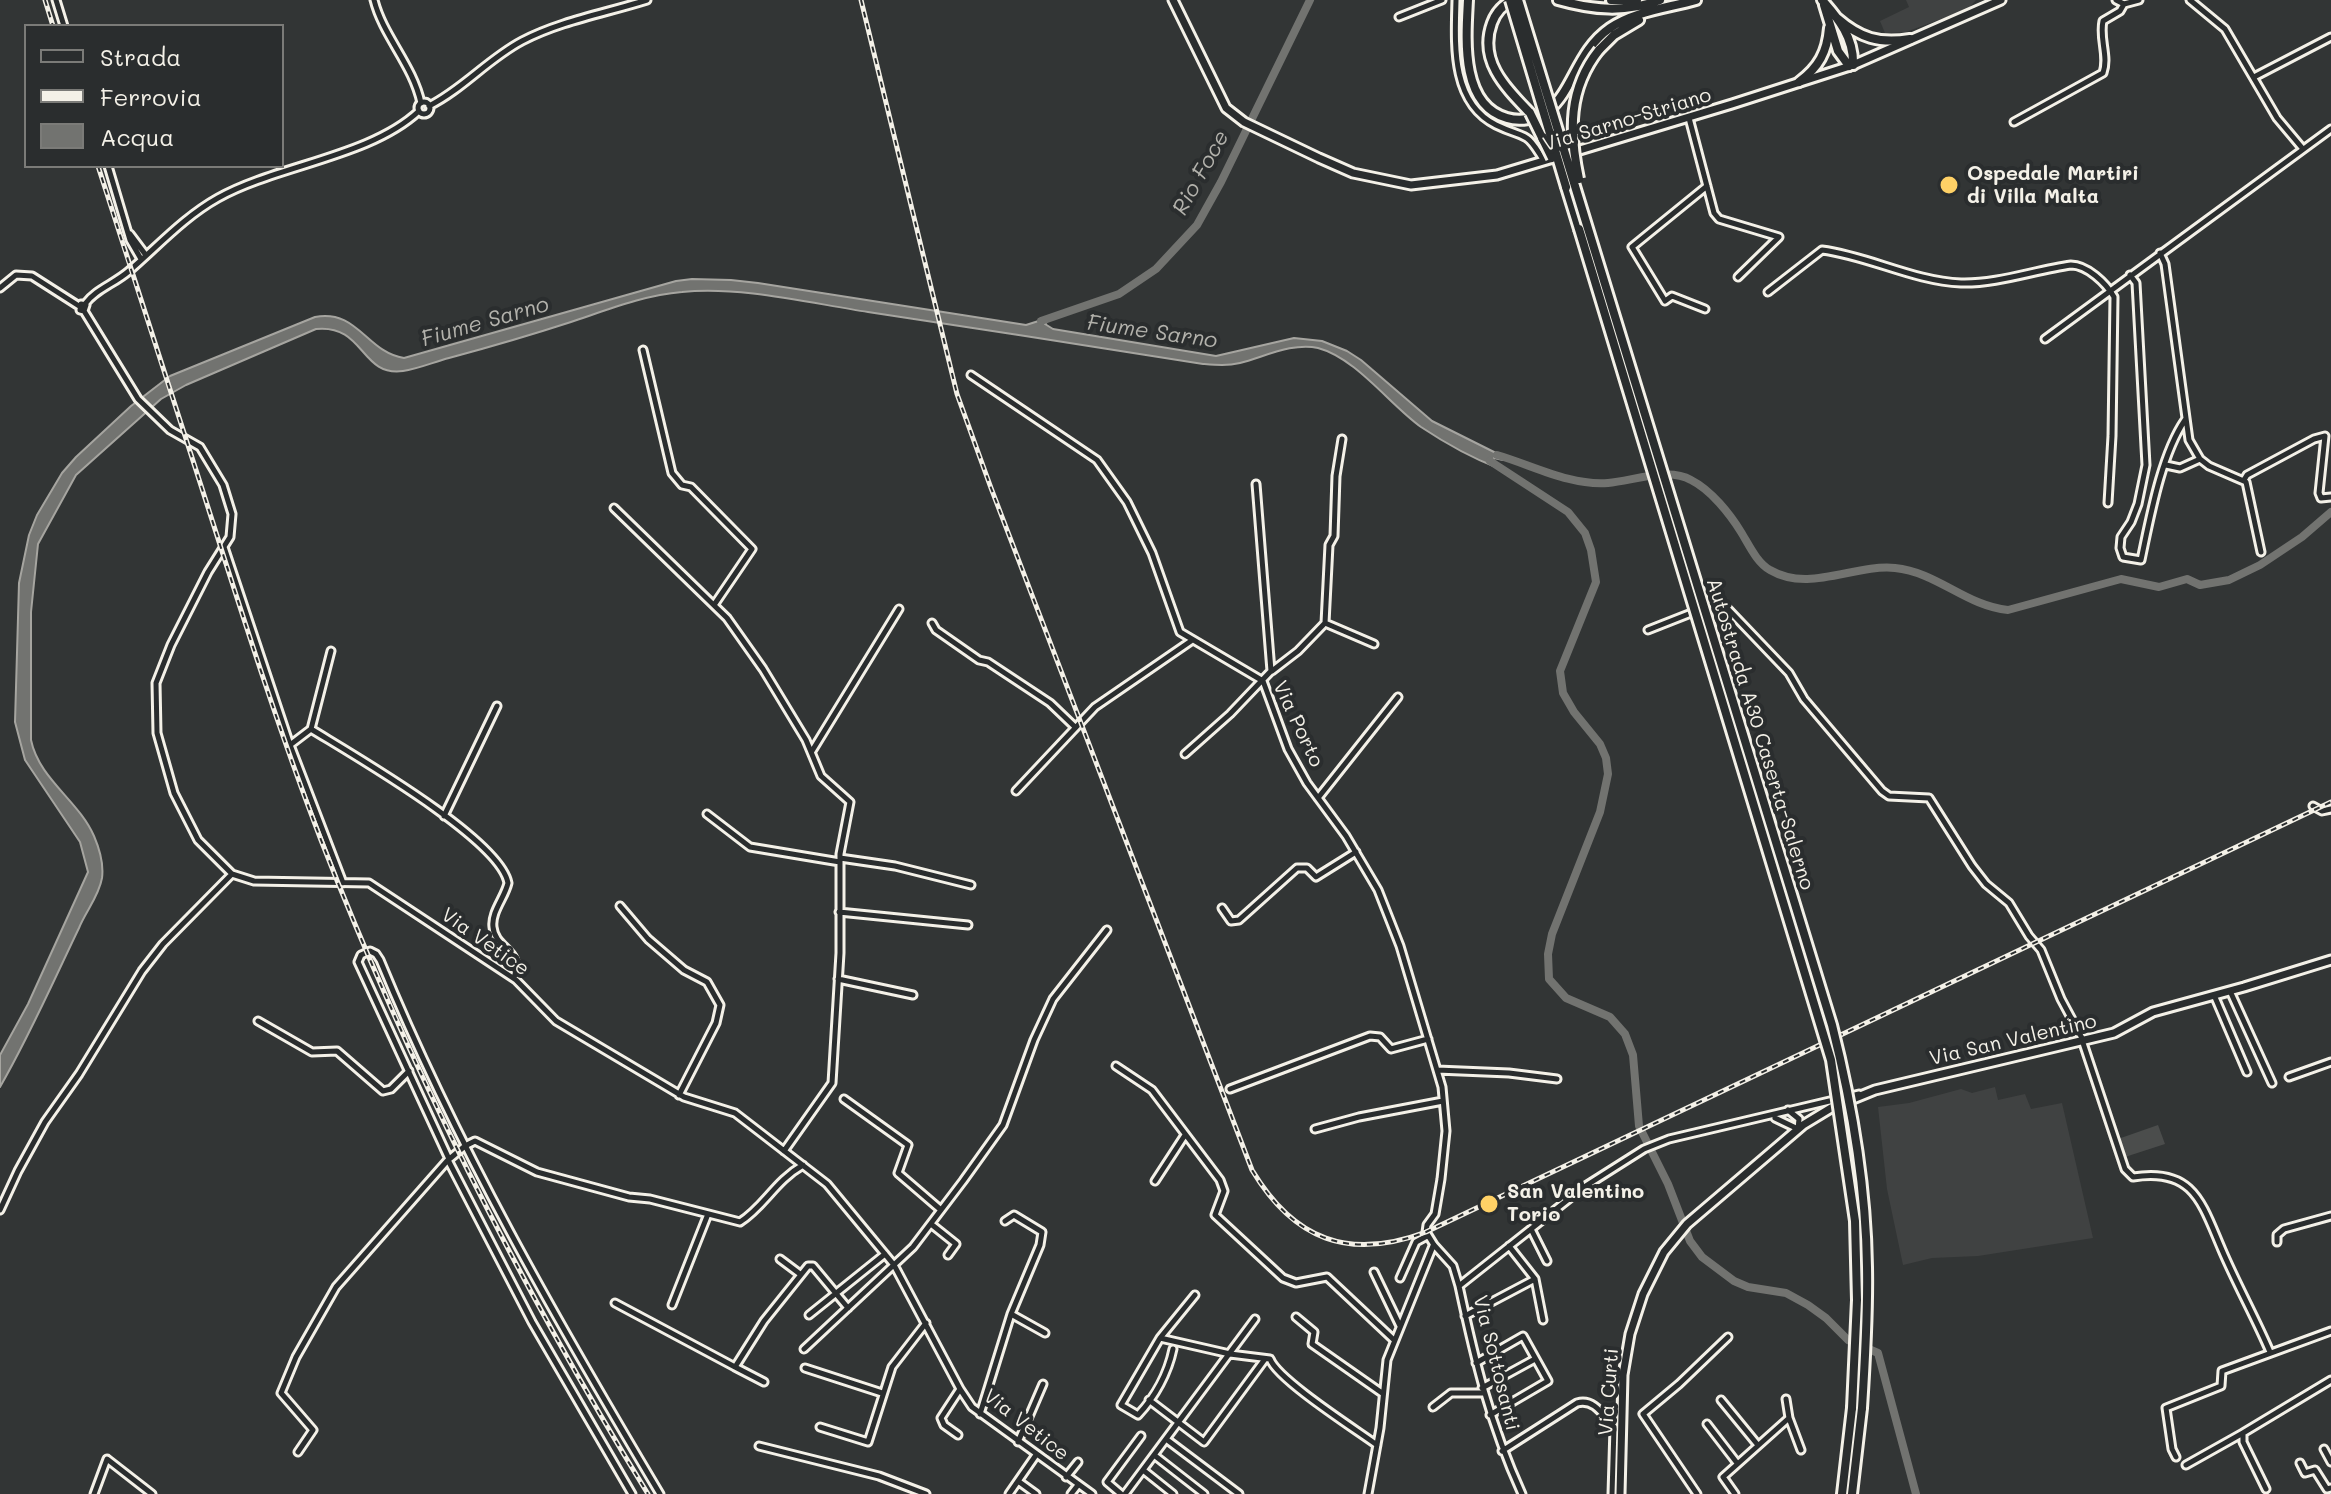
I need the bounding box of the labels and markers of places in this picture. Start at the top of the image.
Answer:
place label: Ospedale Martiri di Villa Malta [1967,162,2139,209]
marker: Ospedale Martiri di Villa Malta [1938,174,1960,196]
place label: San Valentino Torio [1507,1180,1644,1227]
marker: San Valentino Torio [1478,1193,1500,1215]

